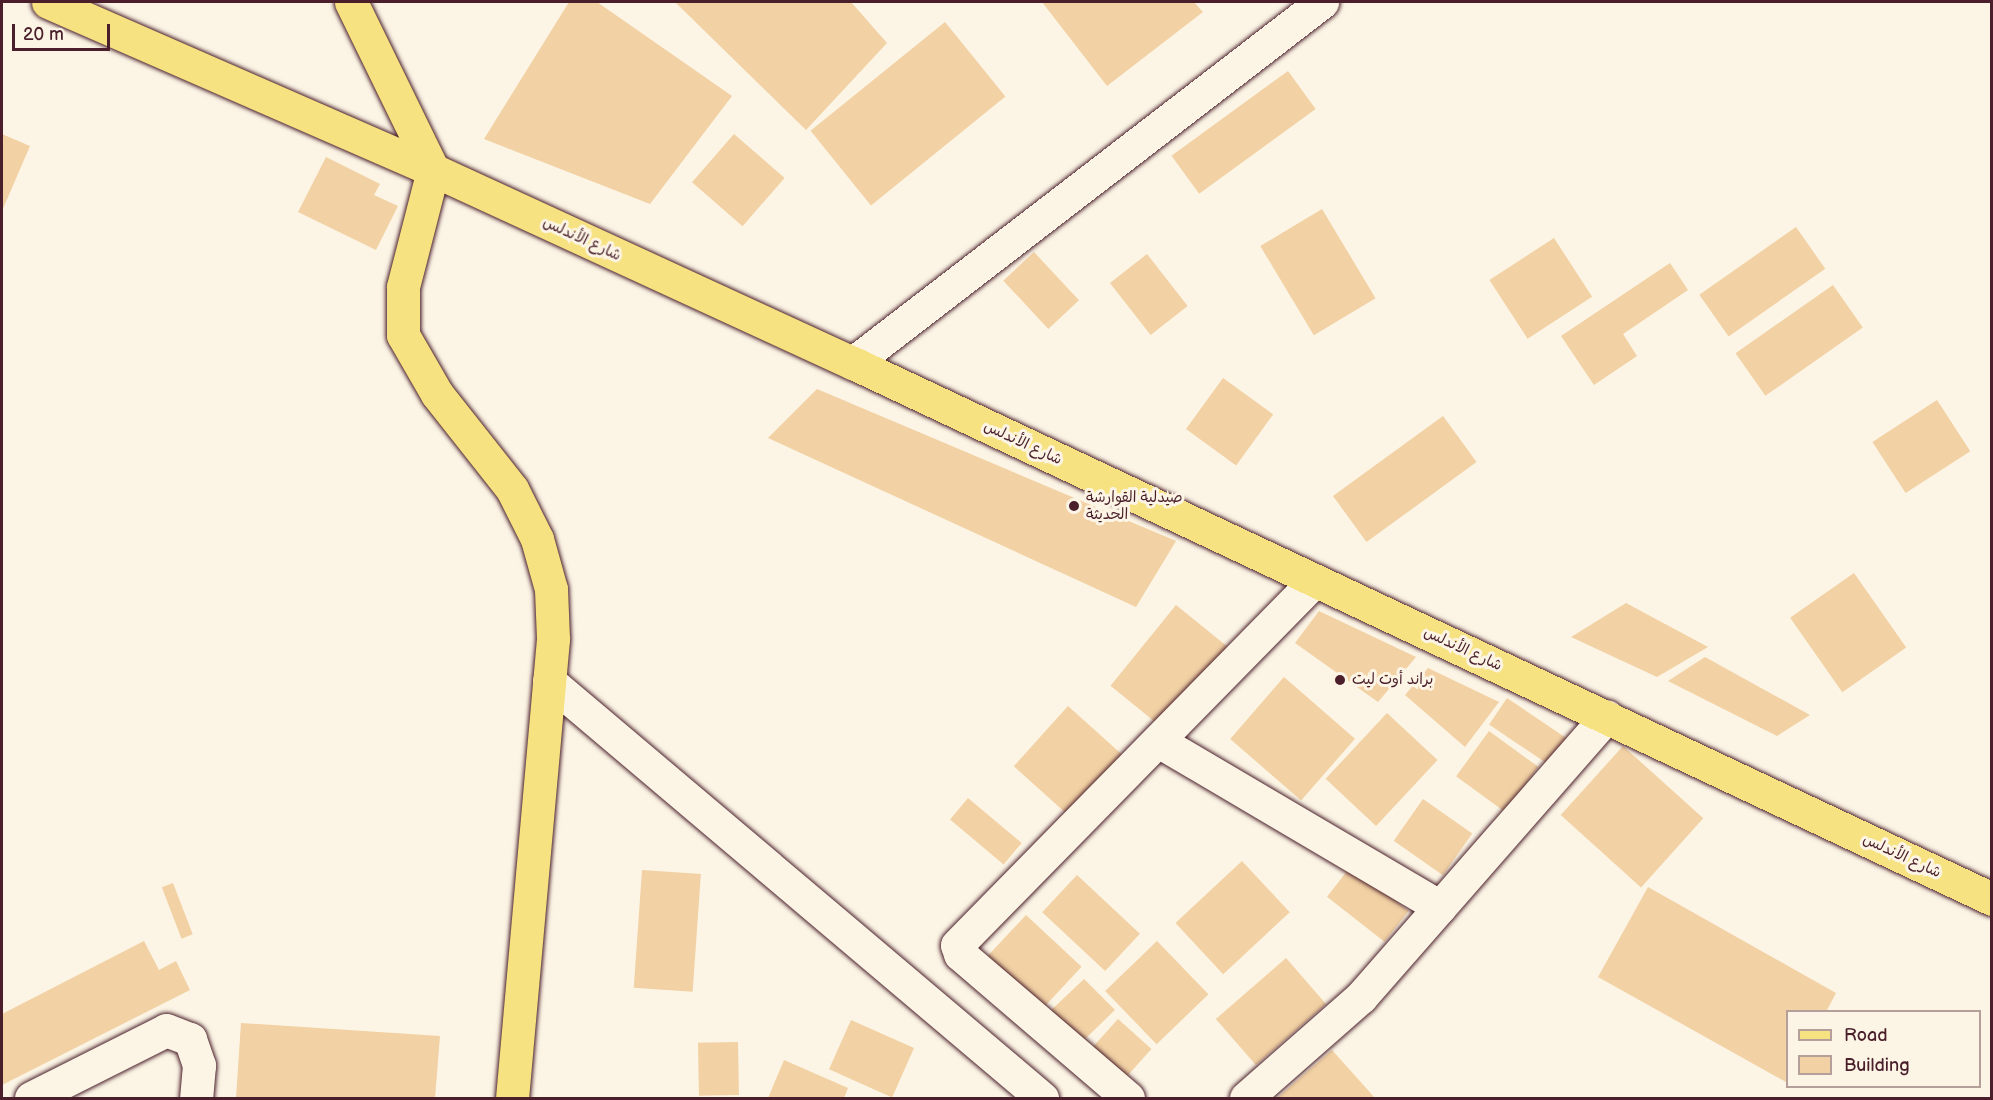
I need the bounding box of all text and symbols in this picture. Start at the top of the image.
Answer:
scale bar [15,12,112,50]
text: 20 m [23,24,64,45]
street label: شارع الأندلس [540,213,624,265]
street label: شارع الأندلس [981,417,1065,469]
place label: صيدلية القوارشة الحديثة [1086,488,1183,523]
marker: صيدلية القوارشة الحديثة [1067,499,1081,513]
street label: شارع الأندلس [1421,623,1505,675]
place label: براند أوت ليت [1352,671,1433,689]
marker: براند أوت ليت [1333,673,1347,687]
street label: شارع الأندلس [1860,830,1944,882]
legend [1786,1010,1981,1088]
text: Road [1844,1025,1888,1046]
text: Building [1844,1055,1910,1076]

